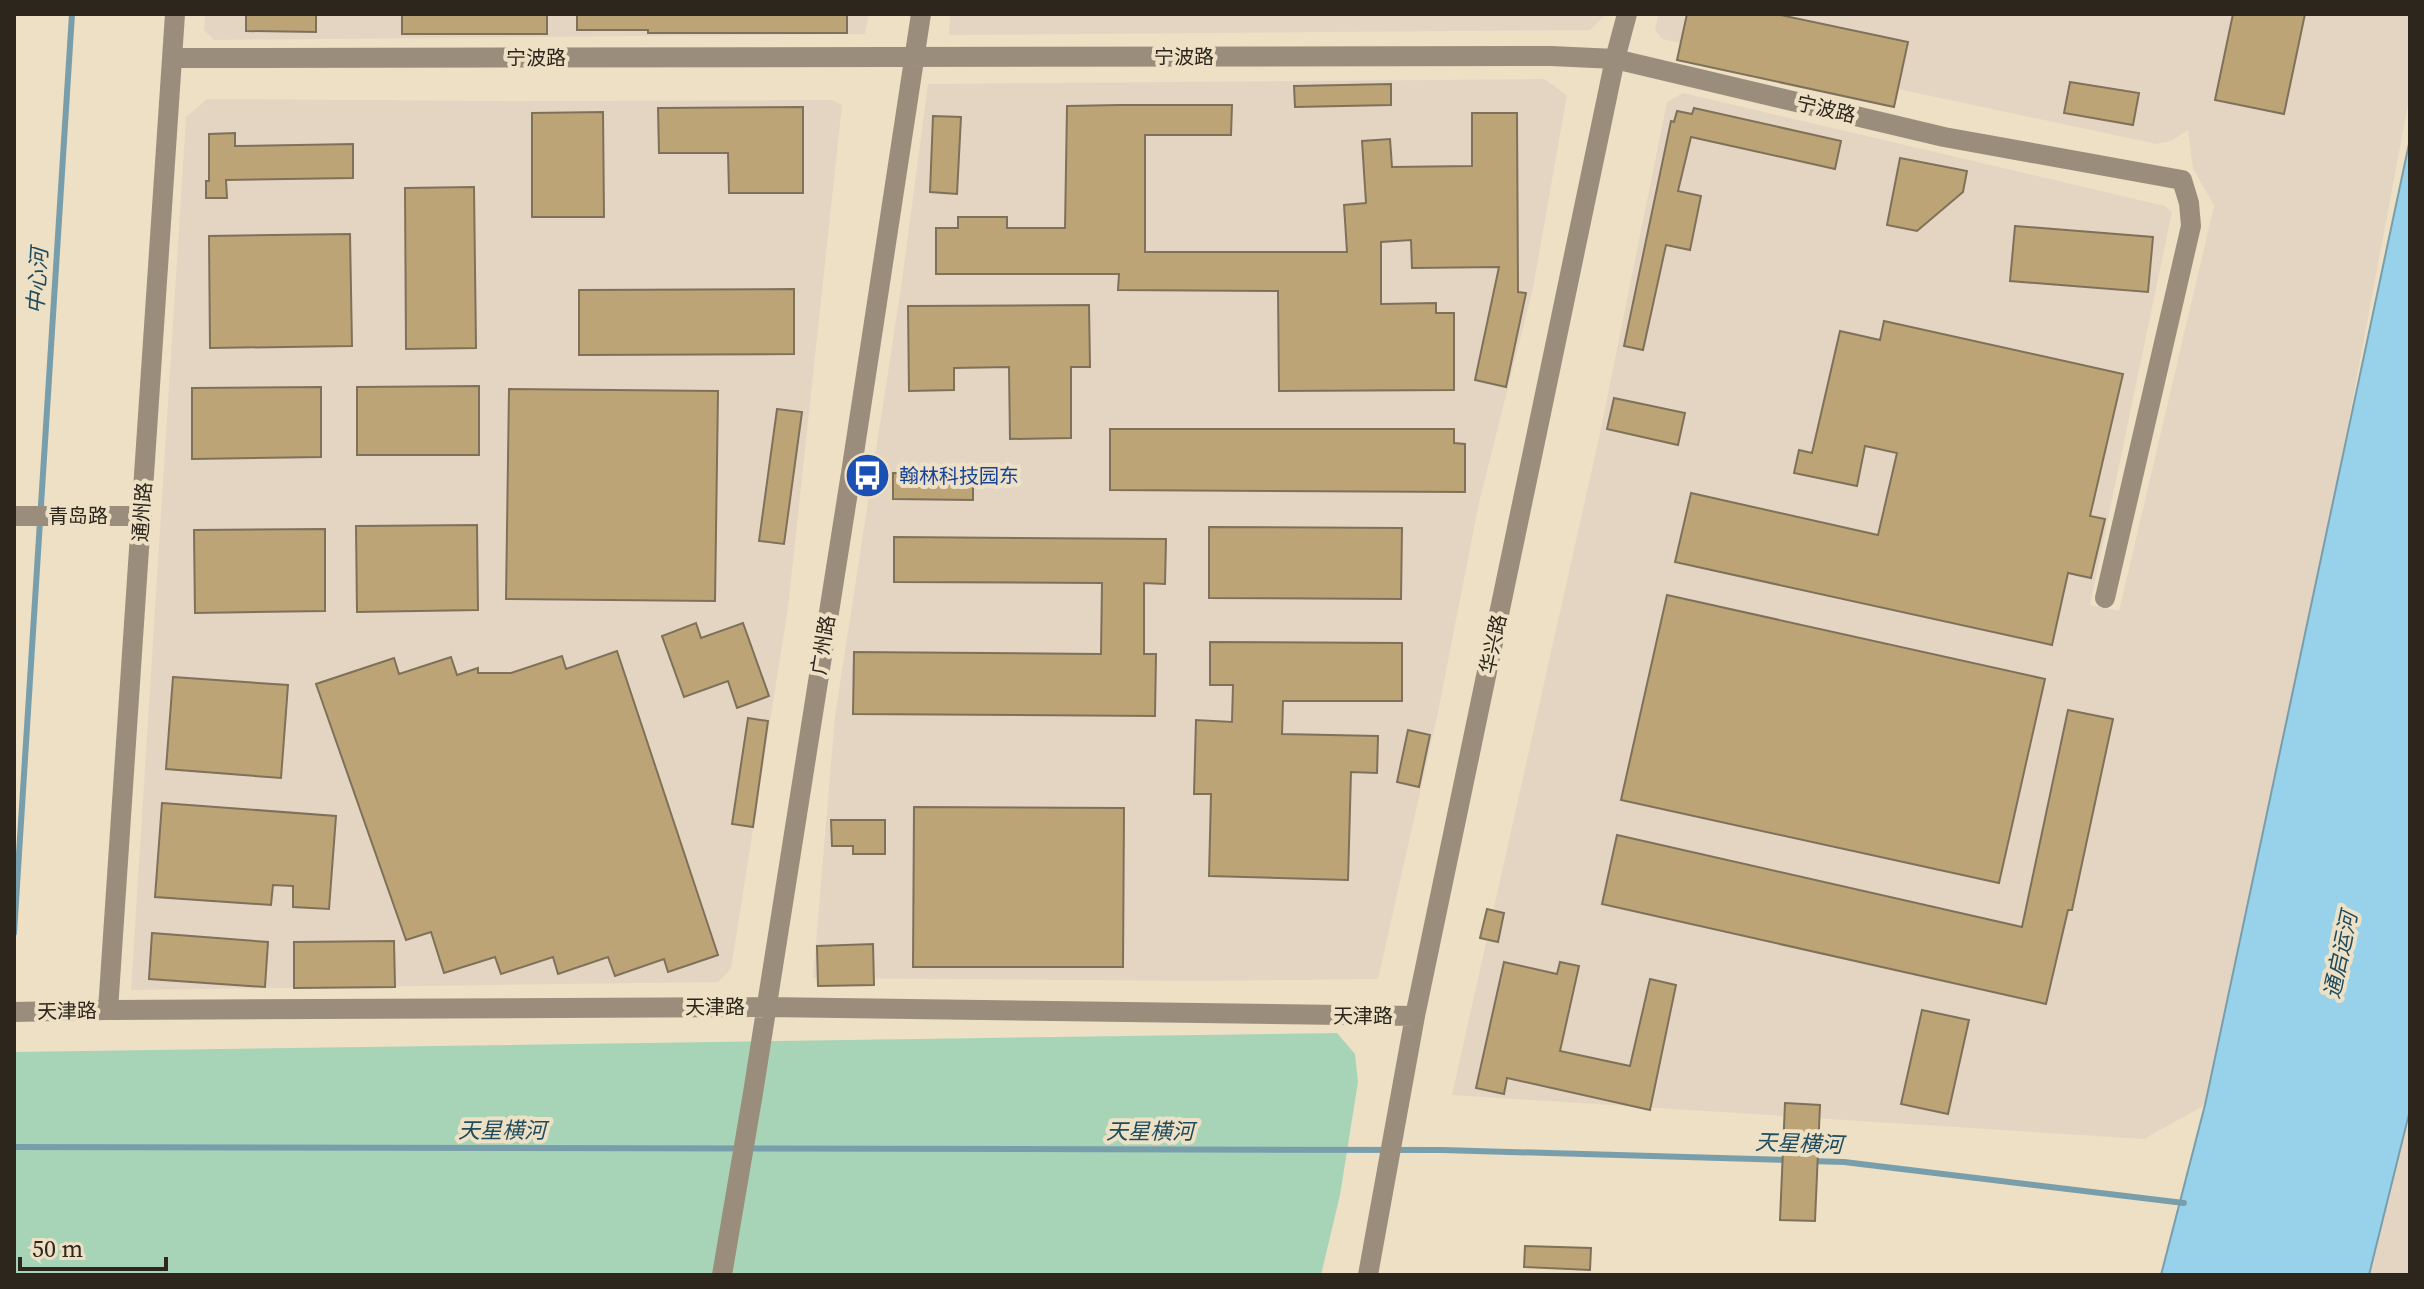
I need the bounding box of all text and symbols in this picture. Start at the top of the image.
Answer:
street label: 宁波路 [1154,43,1214,71]
street label: 宁波路 [506,44,566,72]
street label: 宁波路 [1794,89,1858,129]
water label: 中心河 [20,243,55,315]
bus stop icon: 翰林科技园东 [844,452,892,500]
place label: 翰林科技园东 [899,462,1019,490]
street label: 通州路 [126,481,158,543]
street label: 青岛路 [48,502,108,530]
street label: 华兴路 [1473,612,1513,676]
street label: 广州路 [804,613,842,677]
water label: 通启运河 [2316,905,2365,1001]
street label: 天津路 [685,993,745,1021]
street label: 天津路 [37,996,97,1026]
street label: 天津路 [1333,1002,1393,1030]
water label: 天星横河 [458,1115,550,1145]
water label: 天星横河 [1106,1116,1198,1146]
water label: 天星横河 [1754,1126,1847,1160]
scale bar [20,1221,166,1271]
text: 50 m [32,1232,83,1265]

